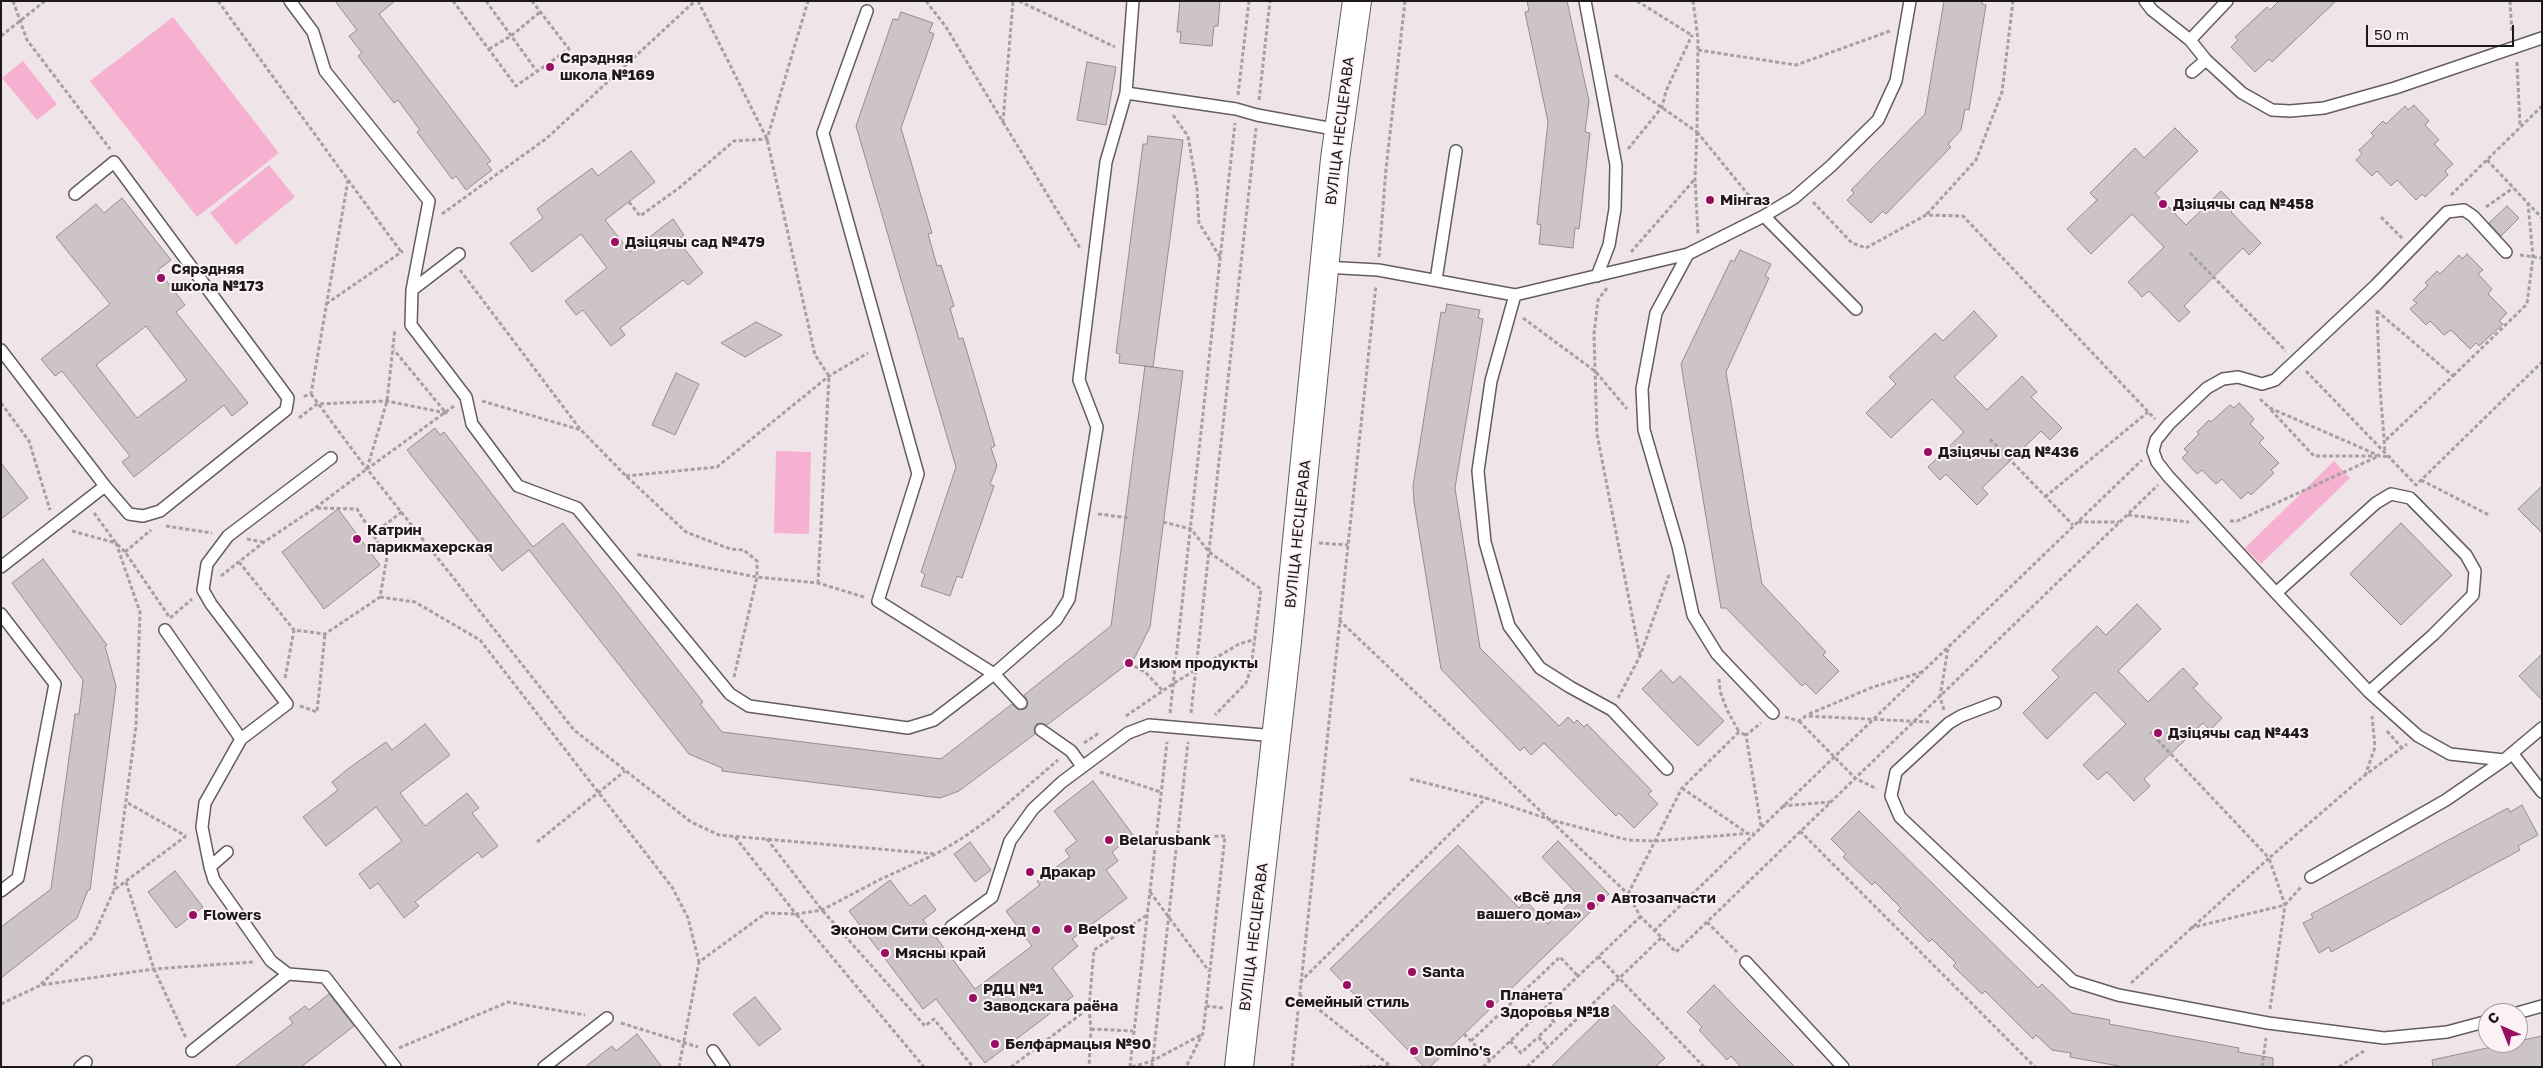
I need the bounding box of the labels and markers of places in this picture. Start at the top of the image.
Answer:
place label: Сярэдняя школа №169 [560,49,655,84]
marker: Сярэдняя школа №169 [544,61,556,73]
place label: Мінгаз [1720,191,1770,209]
marker: Мінгаз [1704,194,1716,206]
place label: Дзіцячы сад №458 [2173,195,2314,213]
marker: Дзіцячы сад №458 [2157,198,2169,210]
place label: Дзіцячы сад №479 [625,233,765,251]
marker: Дзіцячы сад №479 [609,236,621,248]
place label: Сярэдняя школа №173 [171,260,264,295]
marker: Сярэдняя школа №173 [155,272,167,284]
place label: Дзіцячы сад №436 [1938,443,2079,461]
marker: Дзіцячы сад №436 [1922,446,1934,458]
place label: Катрин парикмахерская [367,521,492,556]
marker: Катрин парикмахерская [351,533,363,545]
place label: Изюм продукты [1139,654,1258,672]
marker: Изюм продукты [1123,657,1135,669]
place label: Дзіцячы сад №443 [2168,724,2309,742]
marker: Дзіцячы сад №443 [2152,727,2164,739]
place label: Belarusbank [1119,831,1211,849]
marker: Belarusbank [1103,834,1115,846]
place label: Дракар [1040,863,1096,881]
marker: Дракар [1024,866,1036,878]
place label: «Всё для вашего дома» [1477,888,1581,923]
place label: Автозапчасти [1611,889,1716,907]
marker: Автозапчасти [1595,892,1607,904]
marker: «Всё для вашего дома» [1585,900,1597,912]
place label: Flowers [203,906,261,924]
marker: Flowers [187,909,199,921]
place label: Belpost [1078,920,1135,938]
place label: Эконом Сити секонд-хенд [830,921,1026,939]
marker: Belpost [1062,923,1074,935]
marker: Эконом Сити секонд-хенд [1030,924,1042,936]
place label: Мясны край [895,944,986,962]
marker: Мясны край [879,947,891,959]
place label: Santa [1422,963,1465,981]
marker: Santa [1406,966,1418,978]
marker: Семейный стиль [1341,979,1353,991]
place label: РДЦ №1 Заводскага раёна [983,980,1118,1015]
place label: Планета Здоровья №18 [1500,986,1610,1021]
marker: РДЦ №1 Заводскага раёна [967,992,979,1004]
place label: Семейный стиль [1285,993,1409,1011]
marker: Планета Здоровья №18 [1484,998,1496,1010]
place label: Белфармацыя №90 [1005,1035,1151,1053]
marker: Белфармацыя №90 [989,1038,1001,1050]
place label: Domino's [1424,1042,1491,1060]
marker: Domino's [1408,1045,1420,1057]

